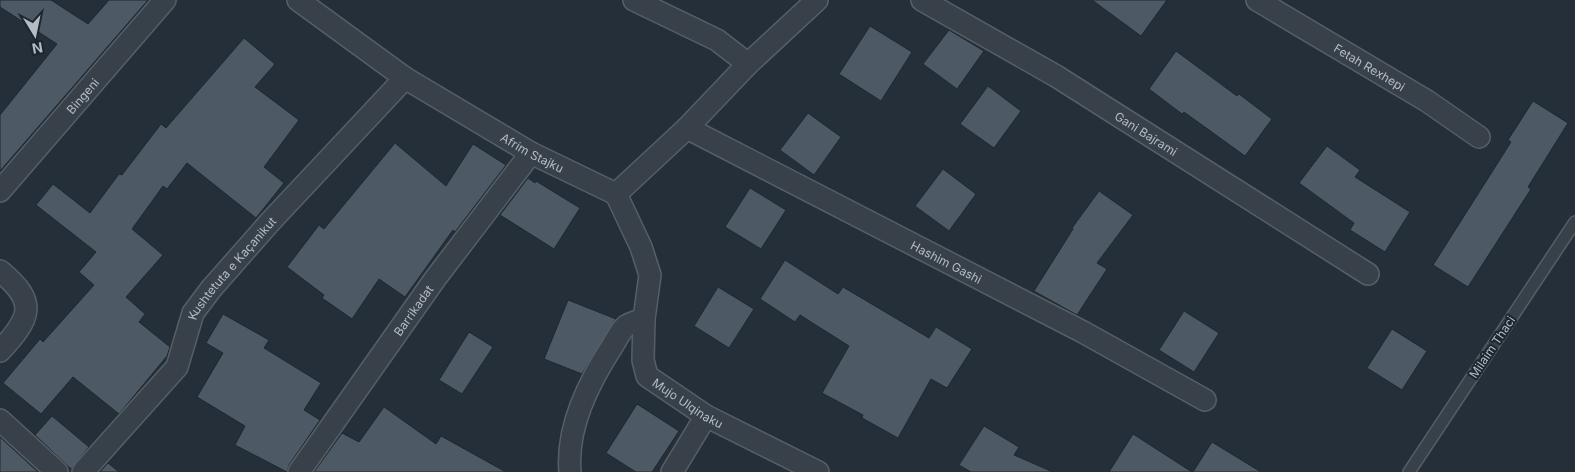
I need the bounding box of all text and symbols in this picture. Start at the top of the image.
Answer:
north arrow [10,10,60,60]
text: N [31,39,44,58]
street label: Fetah Rexhepi [1331,40,1408,94]
street label: Bingeni [63,75,102,117]
street label: Gani Bajrami [1112,108,1180,159]
street label: Afrim Stajku [498,129,566,175]
street label: Kushtetuta e Kaçanikut [184,213,279,321]
street label: Hashim Gashi [908,237,985,286]
street label: Barrikadat [390,282,436,338]
street label: Milaim Thaci [1466,313,1518,381]
street label: Mujo Ulqinaku [650,375,726,431]

